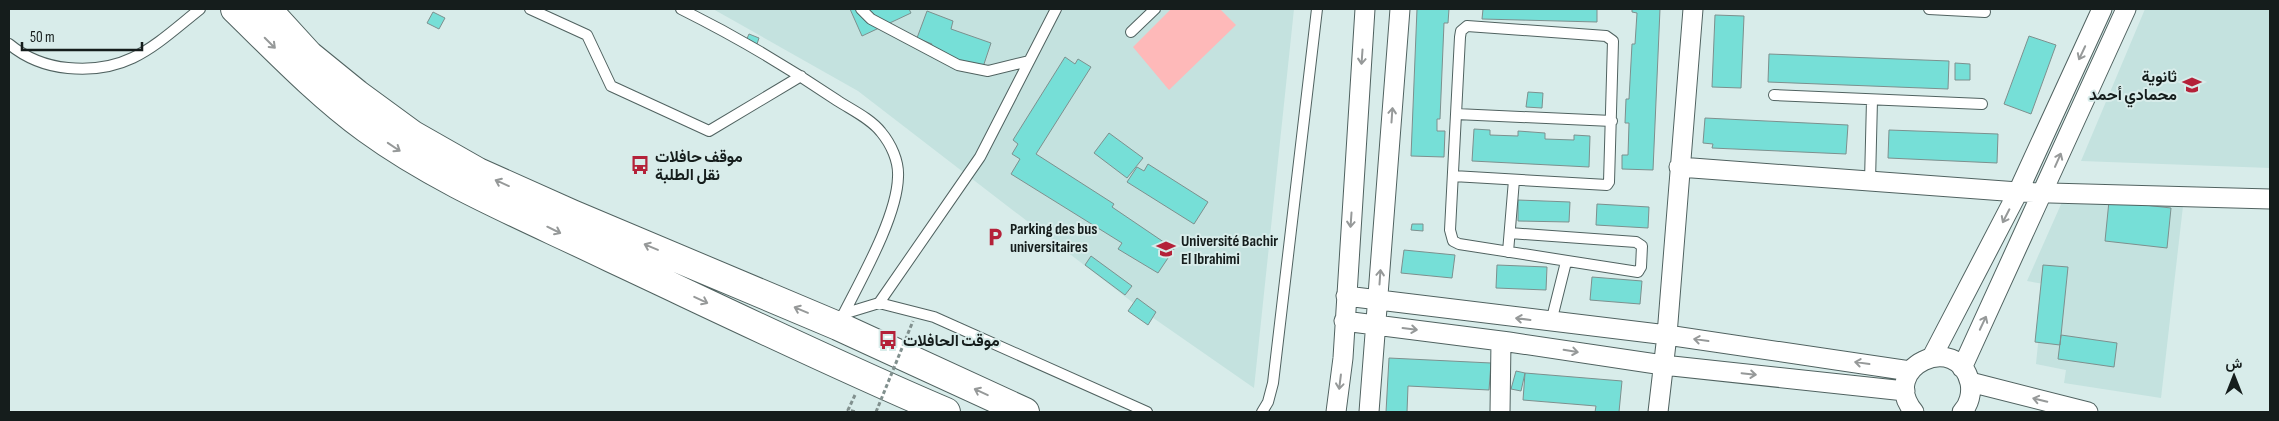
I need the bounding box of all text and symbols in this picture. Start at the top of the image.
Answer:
scale bar [22,20,142,52]
text: 50 m [30,28,55,47]
one-way arrow [264,37,276,50]
one-way arrow [2076,45,2086,60]
one-way arrow [1358,49,1367,65]
place label: ثانوية محمادي أحمد [2089,68,2177,108]
school or university icon: ثانوية محمادي أحمد [2181,74,2203,96]
one-way arrow [1387,107,1397,123]
one-way arrow [387,142,401,152]
place label: موقف حافلات نقل الطلبة [655,148,743,185]
one-way arrow [2054,153,2063,168]
bus stop icon: موقف حافلات نقل الطلبة [629,154,651,176]
one-way arrow [495,177,510,187]
one-way arrow [2001,208,2010,223]
one-way arrow [1347,211,1356,227]
place label: Parking des bus universitaires [1010,220,1097,257]
one-way arrow [546,226,561,235]
parking icon: Parking des bus universitaires [984,226,1006,248]
place label: Université Bachir El Ibrahimi [1181,232,1278,269]
school or university icon: Université Bachir El Ibrahimi [1155,238,1177,260]
one-way arrow [644,242,659,252]
one-way arrow [1376,269,1385,285]
one-way arrow [693,296,708,305]
one-way arrow [794,305,809,315]
one-way arrow [1515,314,1531,324]
one-way arrow [1979,316,1988,331]
one-way arrow [1401,325,1417,335]
bus stop icon: موقت الحافلات [877,329,899,351]
place label: موقت الحافلات [903,332,1000,351]
one-way arrow [1694,335,1710,345]
one-way arrow [1562,347,1578,357]
north arrow [2209,351,2259,401]
text: ش [2226,355,2243,372]
one-way arrow [1854,358,1870,368]
one-way arrow [1741,369,1757,379]
one-way arrow [1335,373,1345,389]
one-way arrow [974,386,989,396]
one-way arrow [2033,395,2049,404]

